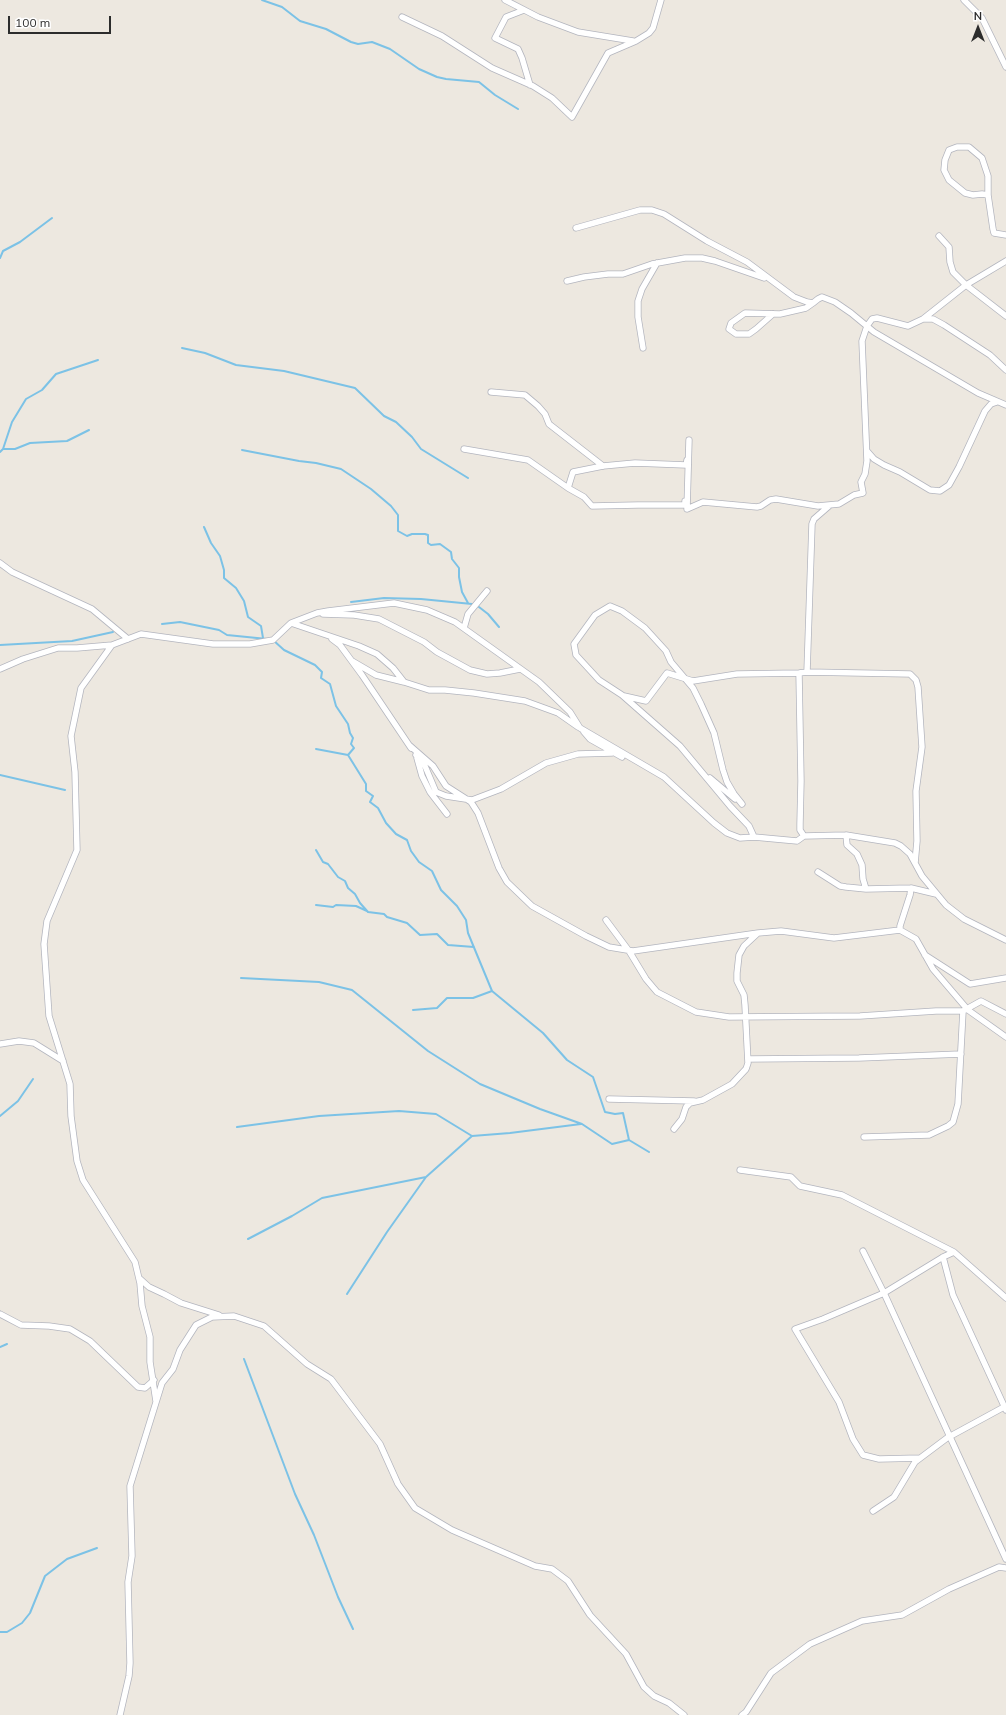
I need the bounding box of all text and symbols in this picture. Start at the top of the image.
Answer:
scale bar [10,8,113,34]
north arrow [958,8,998,48]
text: N [974,9,982,23]
text: 100 m [15,15,50,30]

